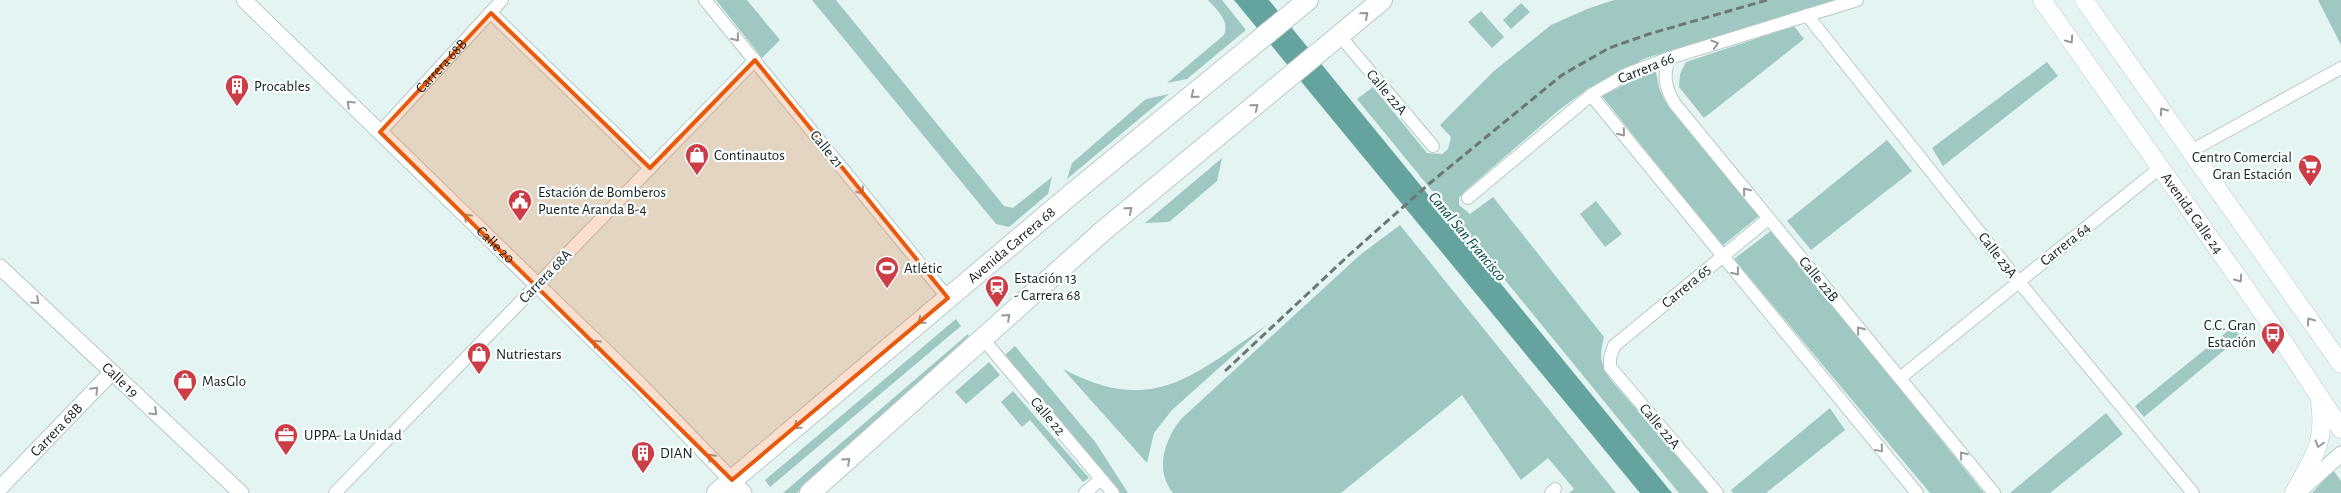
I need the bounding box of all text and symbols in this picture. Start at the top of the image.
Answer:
one-way arrow [1360,12,1369,21]
one-way arrow [731,32,740,41]
one-way arrow [2065,34,2073,43]
street label: Carrera 68B [413,36,470,96]
one-way arrow [1711,39,1719,49]
street label: Carrera 66 [1616,50,1677,87]
street label: Calle 22A [1364,67,1410,118]
building icon: Procables [224,73,250,107]
place label: Procables [254,79,310,94]
one-way arrow [1191,89,1200,97]
one-way arrow [347,101,356,110]
one-way arrow [1249,103,1258,112]
one-way arrow [2160,108,2169,117]
one-way arrow [1616,127,1625,136]
street label: Calle 21 [807,128,846,171]
shop icon: Continautos [684,142,710,176]
place label: Continautos [714,148,785,163]
place label: Centro Comercial Gran Estación [2192,150,2292,182]
supermarket icon: Centro Comercial Gran Estación [2297,153,2323,187]
street label: Avenida Calle 24 [2158,170,2226,257]
place label: Estación de Bomberos Puente Aranda B-4 [538,185,666,217]
one-way arrow [856,185,865,194]
one-way arrow [1742,187,1751,196]
public building icon: Estación de Bomberos Puente Aranda B-4 [507,188,533,222]
water label: Canal San Francisco [1425,189,1509,285]
street label: Avenida Carrera 68 [965,204,1058,286]
one-way arrow [1123,208,1132,216]
one-way arrow [464,214,473,223]
street label: Carrera 64 [2037,220,2093,269]
street label: Calle 20 [473,223,517,267]
street label: Calle 23A [1975,230,2020,281]
street label: Carrera 68A [516,246,575,306]
street label: Calle 22B [1796,254,1841,305]
sports icon: Atlétic [874,255,900,289]
place label: Atlétic [904,261,942,276]
street label: Carrera 65 [1659,262,1714,311]
one-way arrow [1730,266,1739,275]
place label: Estación 13 - Carrera 68 [1014,271,1081,303]
one-way arrow [2233,273,2242,283]
station icon: Estación 13 - Carrera 68 [984,274,1010,308]
one-way arrow [30,295,39,304]
one-way arrow [1002,314,1011,323]
one-way arrow [917,315,926,324]
one-way arrow [2307,317,2316,327]
place label: C.C. Gran Estación [2204,318,2256,350]
bus stop icon: C.C. Gran Estación [2260,321,2286,355]
one-way arrow [1857,326,1866,335]
one-way arrow [593,340,602,349]
shop icon: Nutriestars [466,341,492,375]
place label: Nutriestars [496,347,561,362]
street label: Calle 19 [99,360,141,401]
shop icon: MasGlo [172,368,198,402]
place label: MasGlo [202,374,246,389]
one-way arrow [89,387,98,396]
street label: Calle 22 [1027,394,1068,439]
street label: Carrera 68B [28,401,85,460]
street label: Calle 22A [1637,401,1683,452]
one-way arrow [148,406,157,415]
one-way arrow [794,420,803,429]
office icon: UPPA- La Unidad [273,422,299,456]
place label: UPPA- La Unidad [304,428,402,443]
one-way arrow [2314,439,2324,448]
building icon: DIAN [630,440,656,474]
one-way arrow [1875,443,1883,452]
place label: DIAN [660,446,693,461]
one-way arrow [1960,452,1969,461]
one-way arrow [708,454,717,463]
one-way arrow [842,458,851,467]

